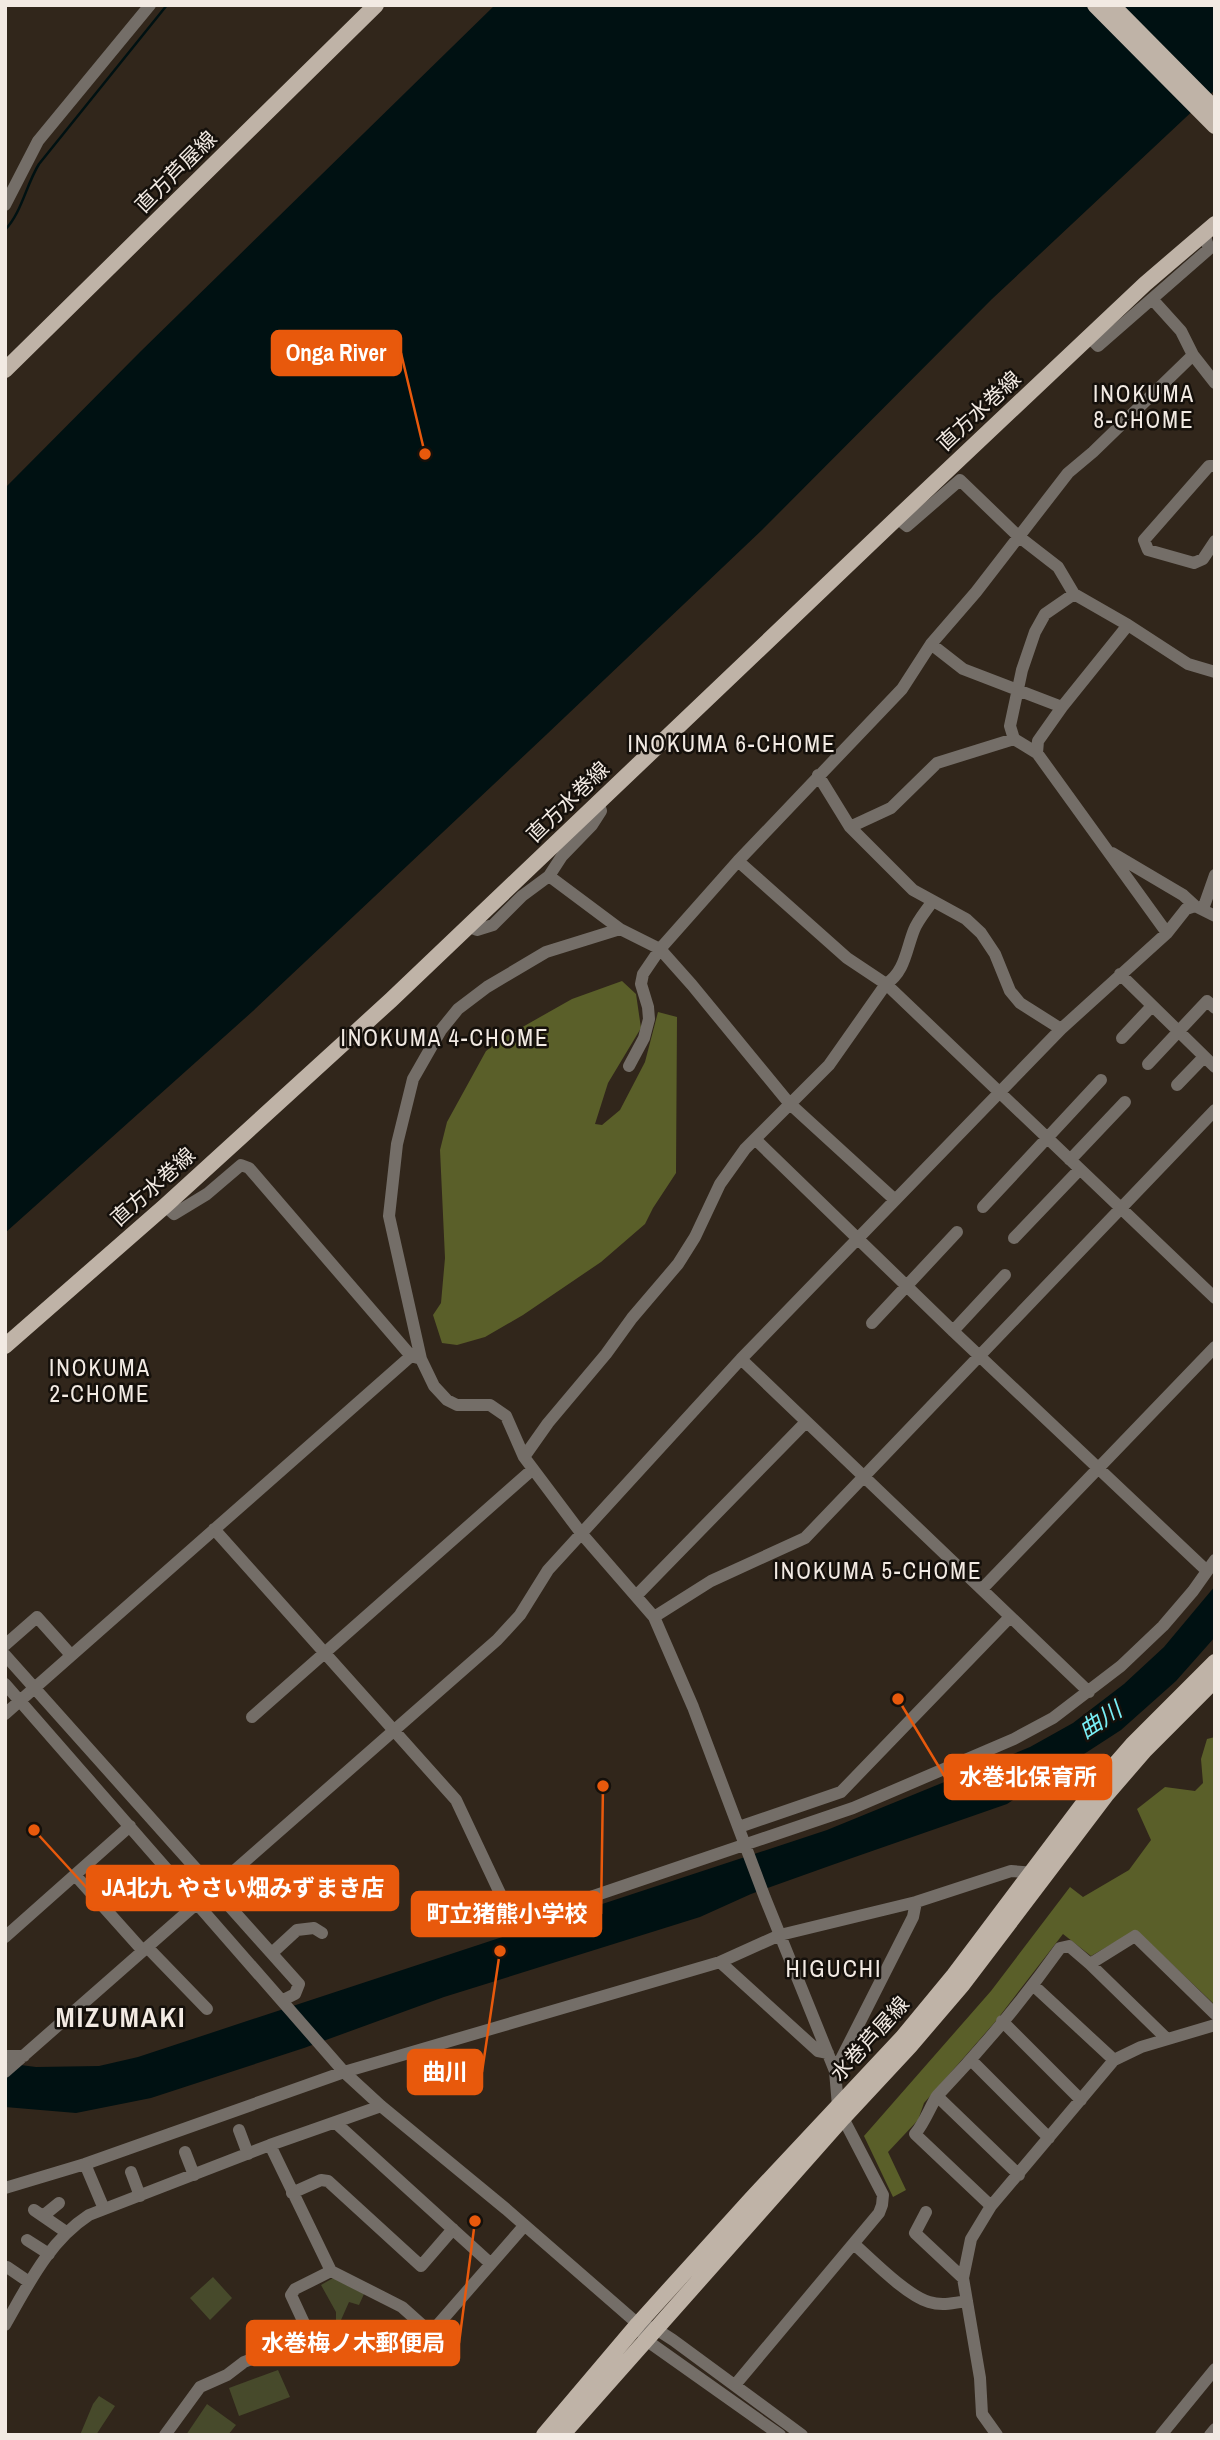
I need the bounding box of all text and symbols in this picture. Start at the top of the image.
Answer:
street label: 直方芦屋線 [128,124,223,219]
callout: Onga River [272,331,401,375]
text: Onga River [286,337,387,368]
street label: 直方水巻線 [930,364,1027,457]
district label: INOKUMA 8-CHOME [1093,378,1195,435]
district label: INOKUMA 6-CHOME [627,728,837,759]
street label: 直方水巻線 [520,755,615,849]
district label: INOKUMA 4-CHOME [340,1022,550,1053]
street label: 直方水巻線 [104,1141,201,1233]
district label: INOKUMA 2-CHOME [49,1352,151,1409]
district label: INOKUMA 5-CHOME [773,1555,983,1586]
water label: 曲川 [1072,1692,1130,1745]
callout: 水巻北保育所 [945,1755,1111,1799]
text: 水巻北保育所 [959,1761,1097,1792]
callout: JA北九 やさい畑みずまき店 [87,1866,398,1910]
text: JA北九 やさい畑みずまき店 [102,1872,384,1903]
callout: 町立猪熊小学校 [412,1892,601,1936]
text: 町立猪熊小学校 [427,1898,588,1929]
district label: HIGUCHI [785,1952,883,1984]
street label: 水巻芦屋線 [824,1990,916,2087]
district label: MIZUMAKI [56,1998,186,2036]
callout: 曲川 [408,2050,482,2094]
text: 曲川 [422,2056,468,2087]
callout: 水巻梅ノ木郵便局 [247,2321,459,2365]
text: 水巻梅ノ木郵便局 [261,2327,445,2358]

